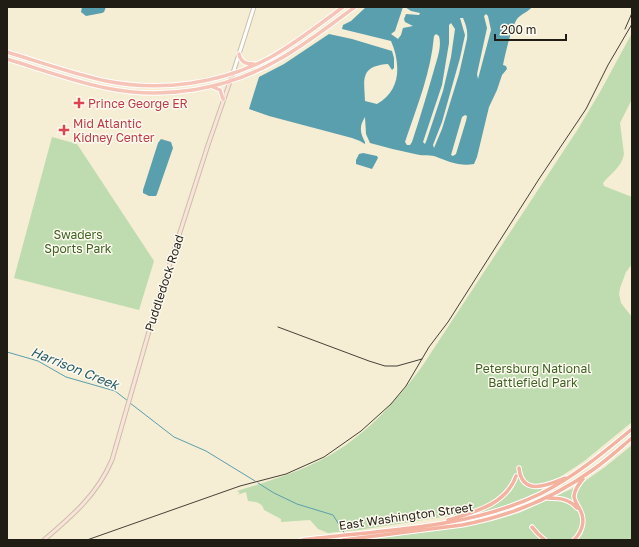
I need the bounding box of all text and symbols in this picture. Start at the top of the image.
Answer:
scale bar [495,16,566,42]
text: 200 m [501,22,536,37]
place label: Prince George ER [88,96,188,111]
marker: Prince George ER [73,97,85,109]
place label: Mid Atlantic Kidney Center [73,116,155,145]
marker: Mid Atlantic Kidney Center [58,124,70,136]
park label: Swaders Sports Park [44,227,112,256]
street label: Puddledock Road [141,233,187,333]
water label: Harrison Creek [29,343,123,393]
park label: Petersburg National Battlefield Park [475,361,591,390]
street label: East Washington Street [338,499,474,533]

